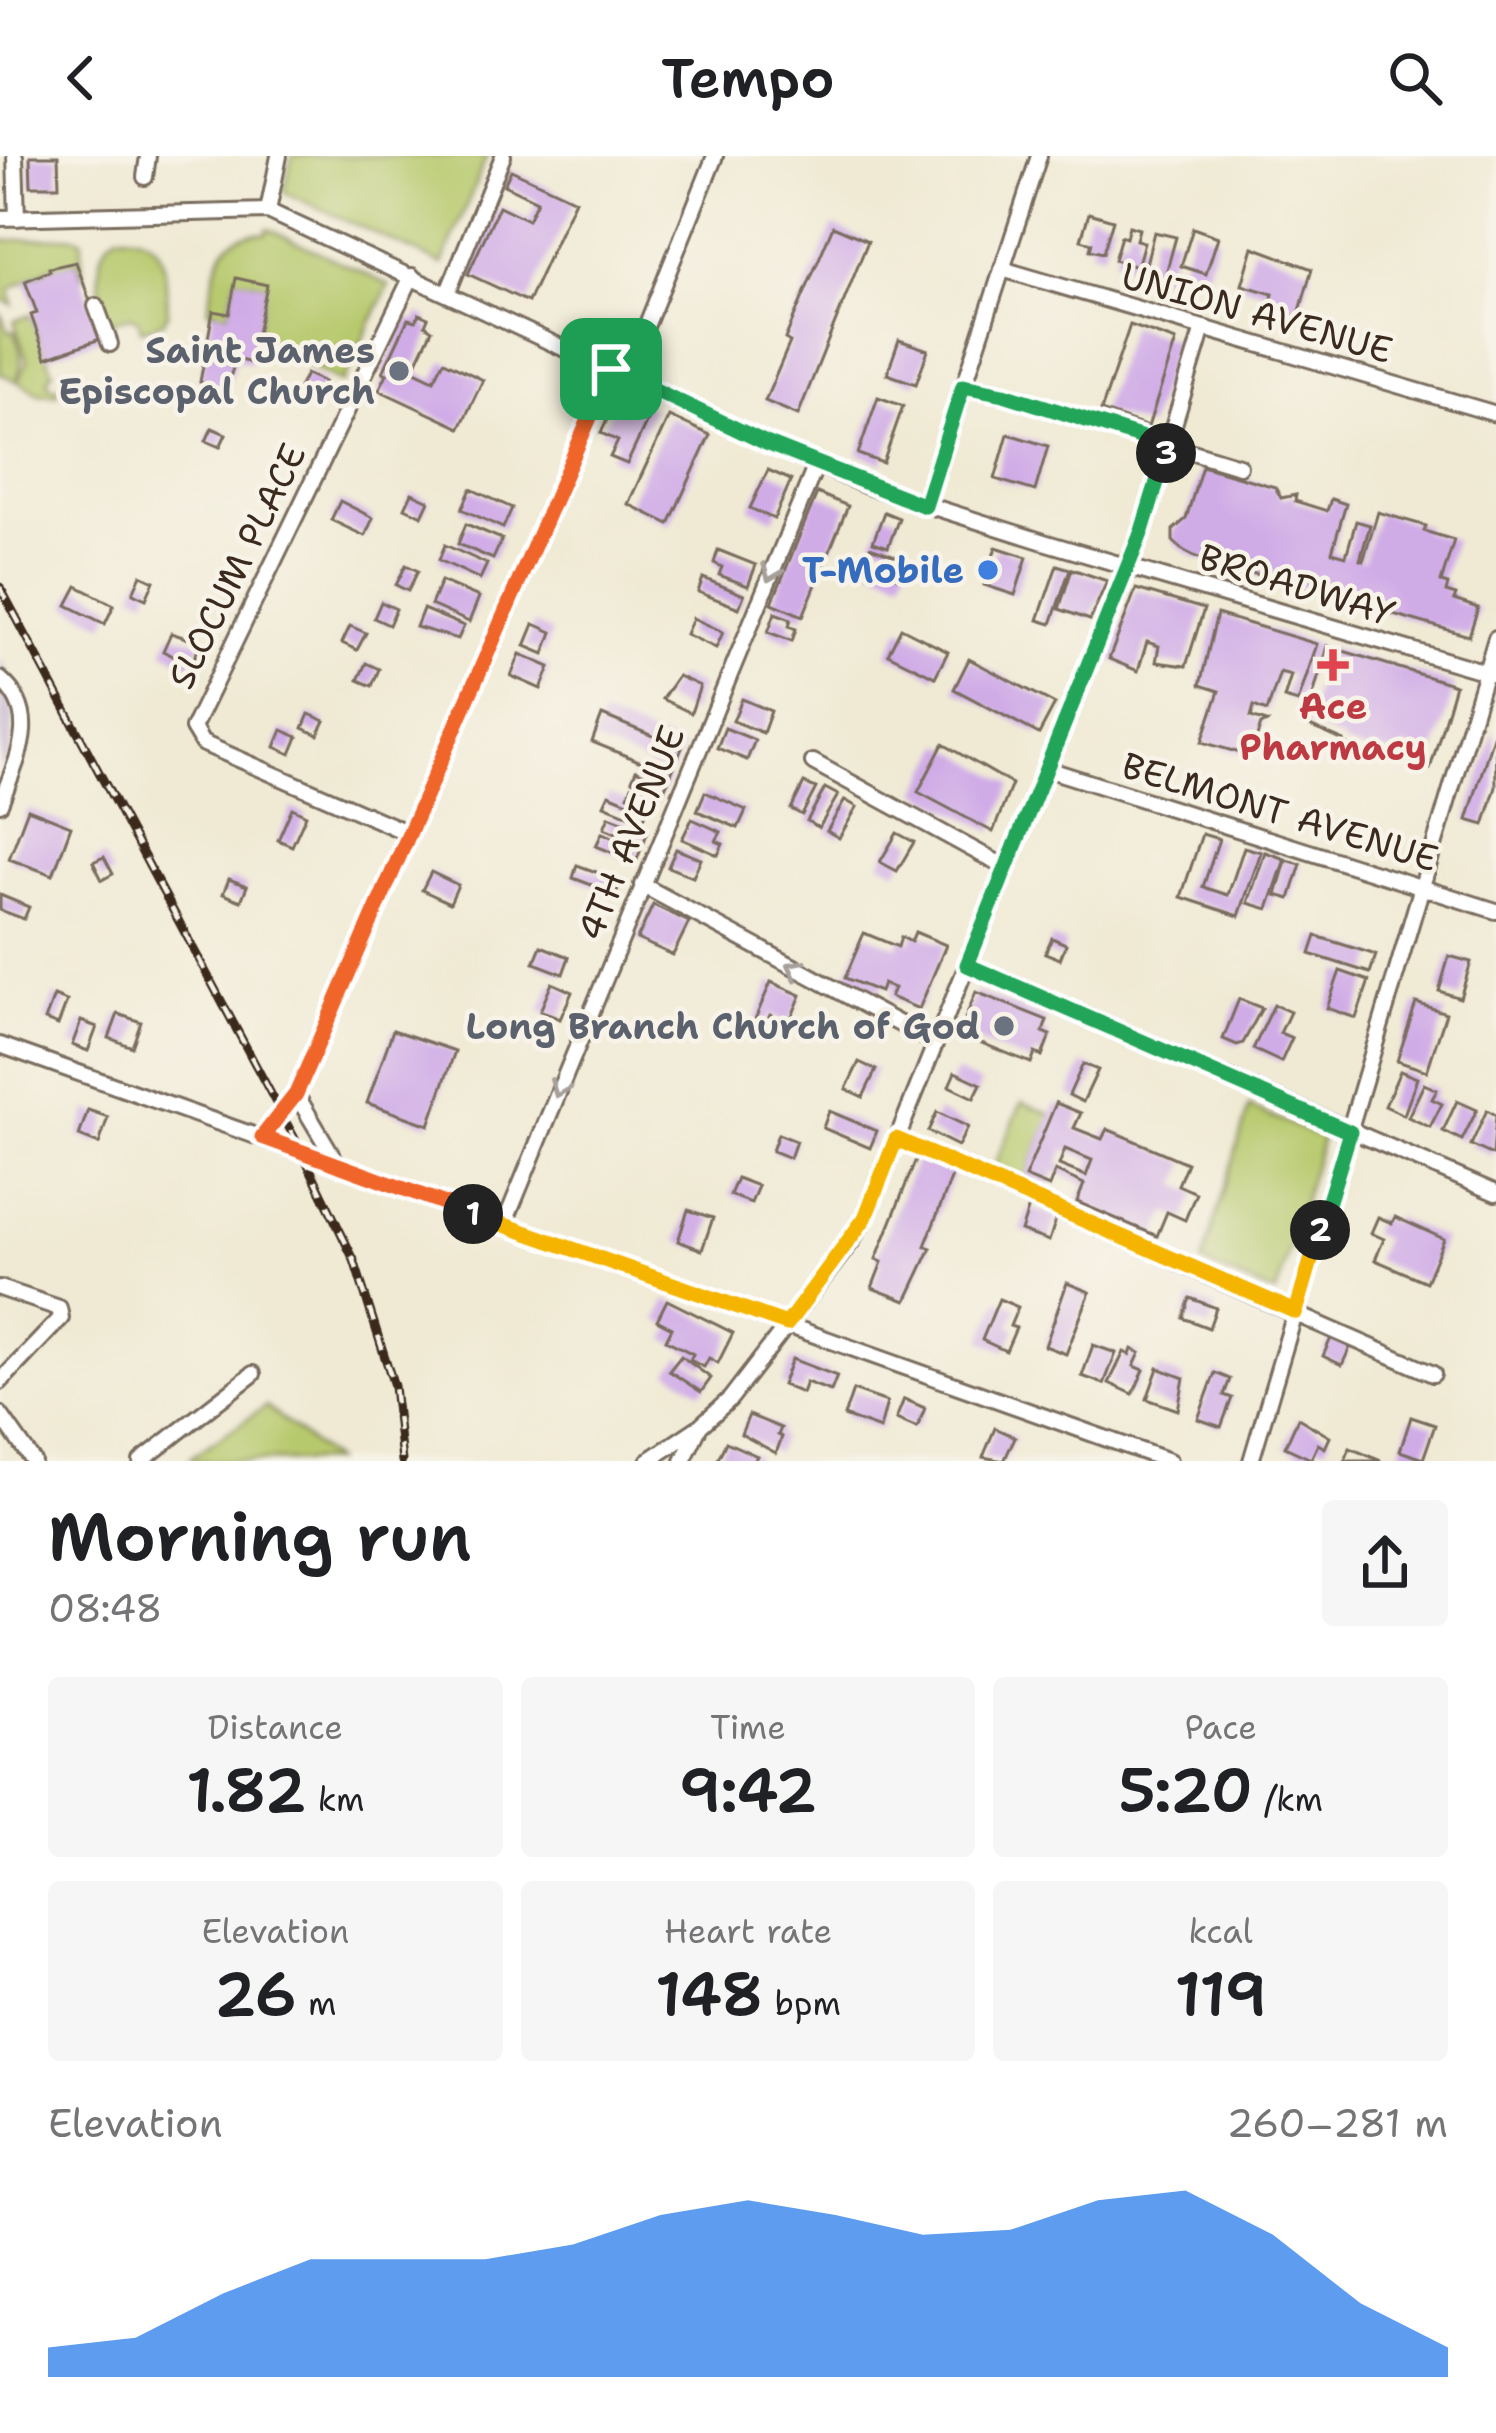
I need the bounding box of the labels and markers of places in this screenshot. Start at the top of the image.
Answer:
pin [560,318,662,420]
place label: Saint James Episcopal Church [58,326,375,416]
marker: Saint James Episcopal Church [386,358,412,384]
pin: 3 [1136,423,1196,483]
place label: T-Mobile [802,546,964,595]
marker: T-Mobile [975,557,1001,583]
marker: Ace Pharmacy [1320,652,1346,678]
place label: Ace Pharmacy [1239,682,1427,772]
place label: Long Branch Church of God [466,1002,980,1051]
marker: Long Branch Church of God [991,1013,1017,1039]
pin: 1 [443,1184,503,1244]
pin: 2 [1290,1200,1350,1260]

